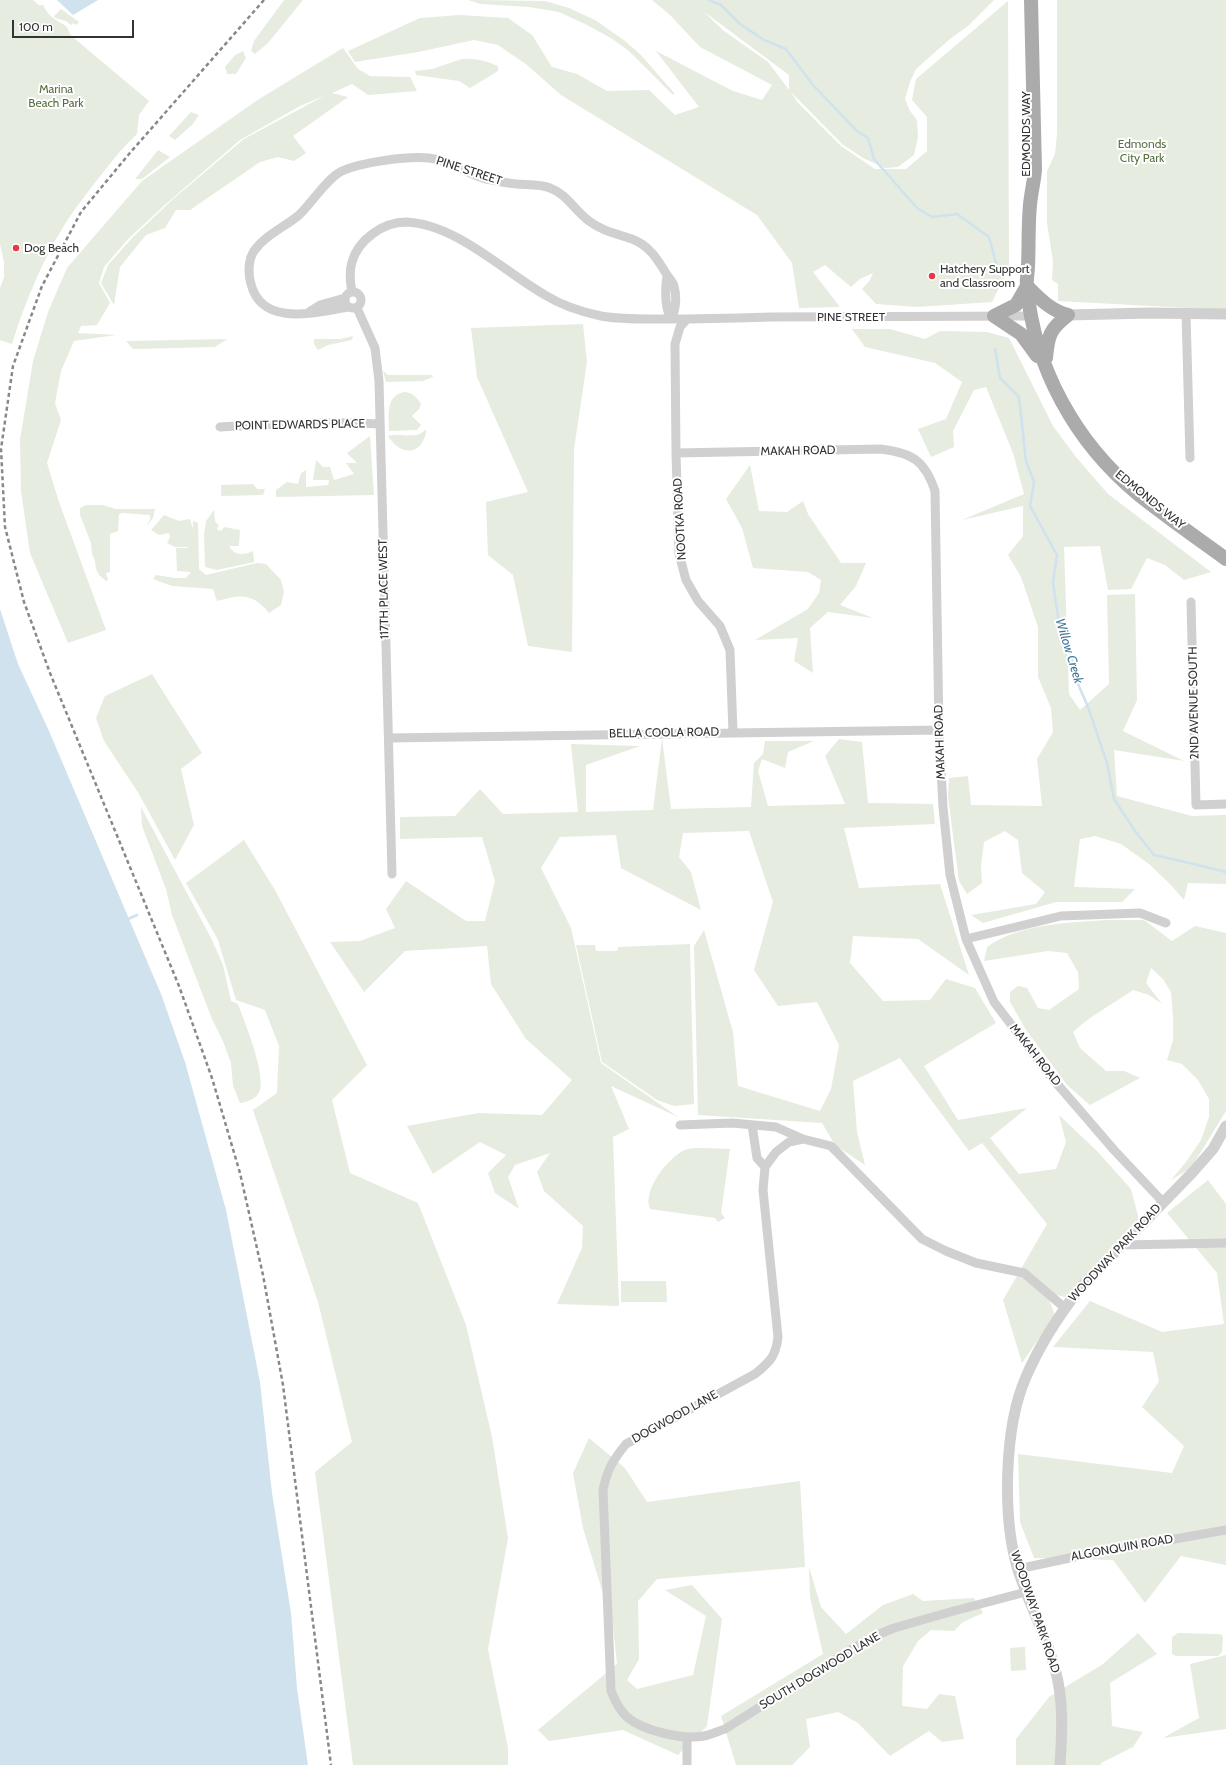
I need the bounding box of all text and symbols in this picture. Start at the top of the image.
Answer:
scale bar [14,12,136,38]
text: 100 m [19,19,53,34]
park label: Marina Beach Park [28,82,84,110]
street label: EDMONDS WAY [1019,91,1033,177]
park label: Edmonds City Park [1118,137,1166,165]
street label: PINE STREET [434,154,504,188]
place label: Dog Beach [24,241,79,255]
marker: Dog Beach [11,243,21,253]
place label: Hatchery Support and Classroom [940,262,1030,290]
marker: Hatchery Support and Classroom [927,271,937,281]
street label: PINE STREET [817,310,885,324]
street label: POINT EDWARDS PLACE [235,417,365,433]
street label: MAKAH ROAD [760,443,836,459]
street label: EDMONDS WAY [1112,468,1188,532]
street label: NOOTKA ROAD [671,477,689,561]
street label: 117TH PLACE WEST [376,539,392,639]
water label: Willow Creek [1052,617,1086,685]
street label: 2ND AVENUE SOUTH [1186,646,1202,760]
street label: MAKAH ROAD [931,704,949,780]
street label: BELLA COOLA ROAD [609,725,719,741]
street label: MAKAH ROAD [1006,1021,1064,1089]
street label: WOODWAY PARK ROAD [1066,1201,1164,1305]
street label: DOGWOOD LANE [630,1388,720,1446]
street label: ALGONQUIN ROAD [1070,1532,1174,1564]
street label: WOODWAY PARK ROAD [1007,1549,1063,1675]
street label: SOUTH DOGWOOD LANE [757,1629,883,1713]

